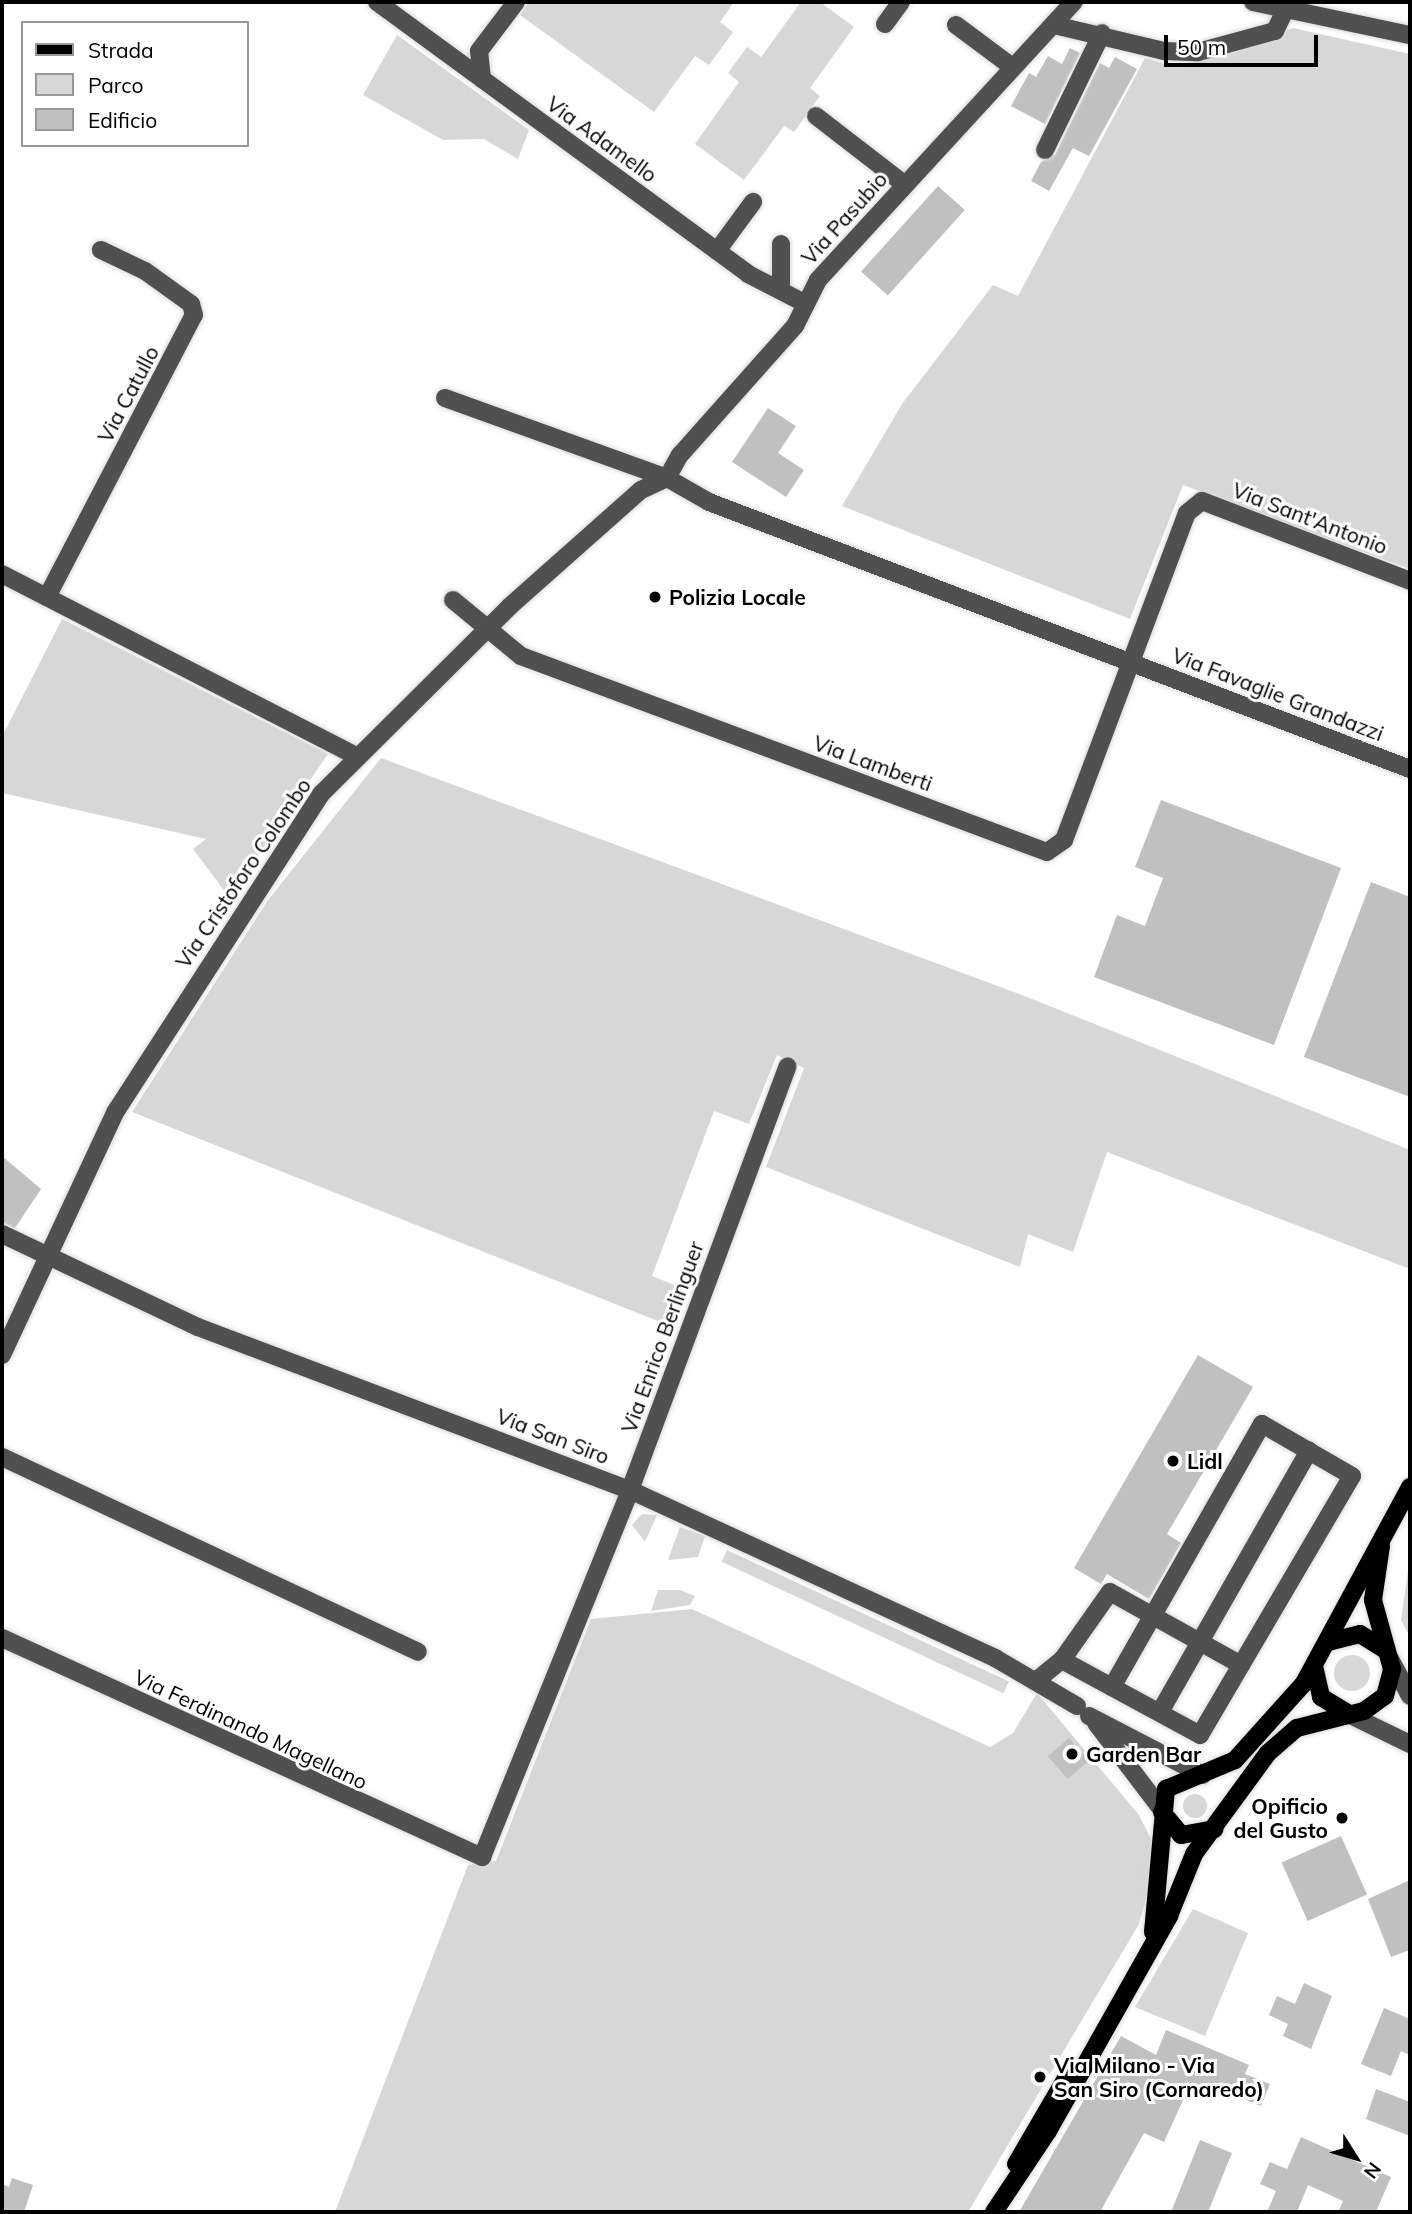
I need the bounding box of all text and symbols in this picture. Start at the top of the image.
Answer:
legend [21,21,248,147]
scale bar [1167,21,1321,65]
text: 50 m [1177,34,1226,60]
text: Strada [88,37,154,63]
text: Parco [88,72,143,98]
street label: Via Adamello [542,91,662,187]
text: Edificio [88,107,157,133]
street label: Via Pasubio [796,167,892,269]
street label: Via Catullo [92,341,164,447]
street label: Via Sant'Antonio [1229,477,1391,559]
place label: Polizia Locale [669,584,806,610]
marker: Polizia Locale [647,589,663,605]
street label: Via Favaglie Grandazzi [1169,642,1387,746]
street label: Via Lamberti [810,730,936,796]
street label: Via Cristoforo Colombo [170,773,316,973]
street label: Via Enrico Berlinguer [616,1238,708,1436]
street label: Via San Siro [493,1403,613,1469]
place label: Lidl [1187,1448,1223,1474]
marker: Lidl [1165,1453,1181,1469]
street label: Via Ferdinando Magellano [130,1664,372,1794]
place label: Garden Bar [1086,1741,1201,1767]
marker: Garden Bar [1064,1746,1080,1762]
place label: Opificio del Gusto [1233,1793,1328,1843]
marker: Opificio del Gusto [1334,1810,1350,1826]
place label: Via Milano - Via San Siro (Cornaredo) [1054,2052,1264,2102]
marker: Via Milano - Via San Siro (Cornaredo) [1032,2069,1048,2085]
north arrow [1321,2123,1391,2193]
text: N [1359,2158,1387,2184]

